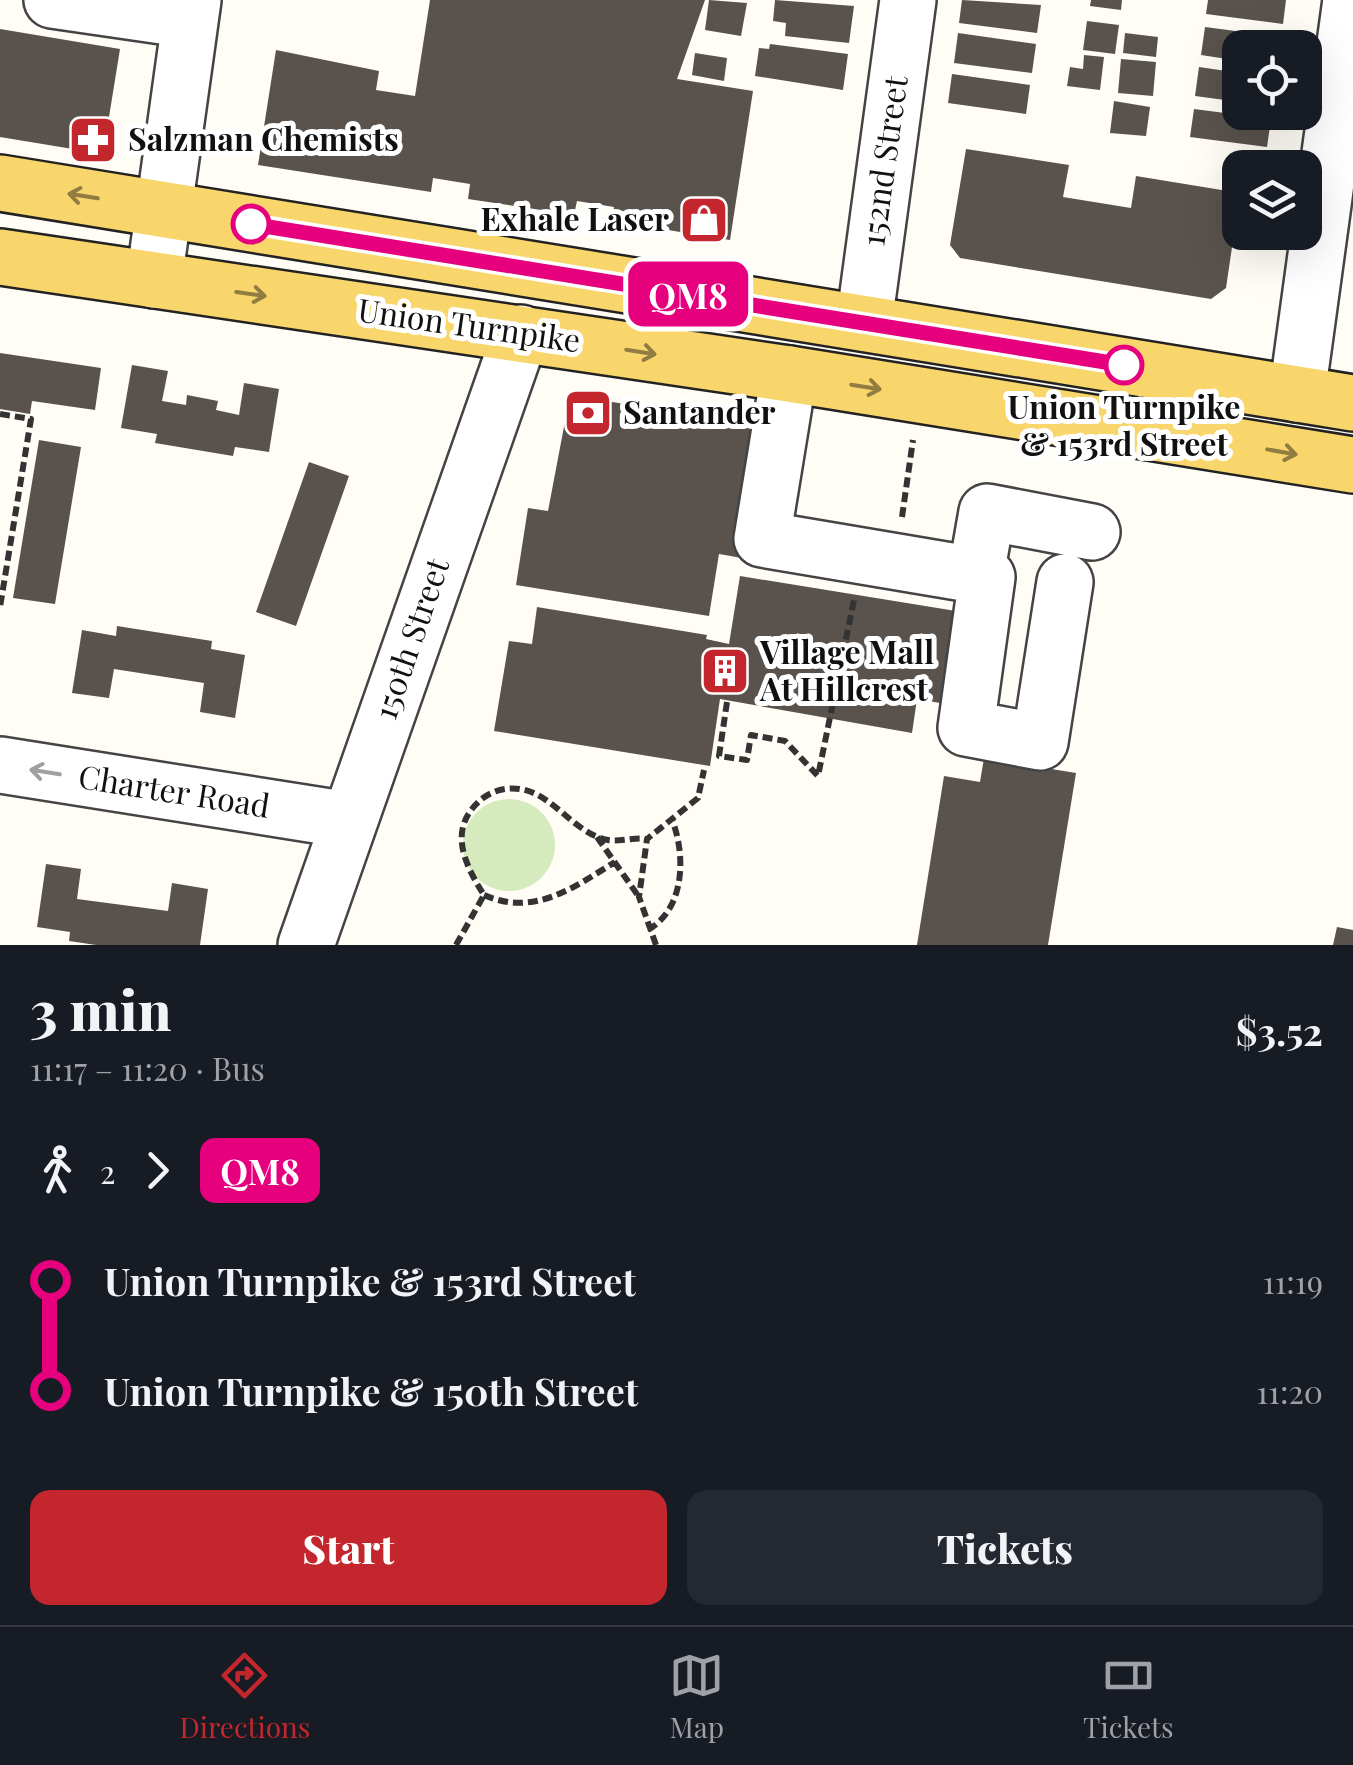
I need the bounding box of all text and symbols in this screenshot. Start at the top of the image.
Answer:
map controls [1222,30,1322,250]
button: locate [1222,30,1322,130]
street label: 152nd Street [849,72,916,249]
pharmacy icon: Salzman Chemists [67,114,119,166]
place label: Salzman Chemists [128,116,399,159]
button: layers [1222,150,1322,250]
one-way arrow [67,187,99,205]
shop icon: Exhale Laser [678,194,730,246]
place label: Exhale Laser [481,196,669,239]
unlabelled marker [232,205,270,243]
line badge: QM8 [630,262,746,326]
text: QM8 [648,271,728,318]
one-way arrow [234,285,266,304]
street label: Union Turnpike [355,287,583,360]
one-way arrow [625,343,657,361]
marker: Union Turnpike & 153rd Street [1105,346,1143,384]
one-way arrow [849,378,882,397]
place label: Union Turnpike & 153rd Street [1008,384,1240,464]
bank icon: Santander [562,387,614,439]
place label: Santander [623,389,775,432]
one-way arrow [1265,443,1298,462]
street label: 150th Street [362,551,458,725]
place label: Village Mall At Hillcrest [759,629,934,709]
building icon: Village Mall At Hillcrest [699,645,751,697]
street label: Charter Road [76,753,273,826]
one-way arrow [29,762,61,781]
text: 3 min [30,971,171,1045]
text: $3.52 [1236,1005,1323,1056]
text: 11:17 – 11:20 · Bus [30,1046,265,1089]
icon: walk [30,1143,85,1198]
icon: forward [130,1143,185,1198]
text: QM8 [220,1147,300,1194]
text: 2 [100,1149,115,1192]
text: Union Turnpike & 153rd Street [104,1255,636,1306]
text: 11:19 [1263,1259,1323,1302]
text: Union Turnpike & 150th Street [104,1365,638,1416]
text: 11:20 [1256,1369,1323,1412]
button: Start [30,1490,667,1605]
button: Tickets [687,1490,1323,1605]
tab: Directions [179,1648,310,1745]
tab: Map [669,1648,724,1745]
tab: Tickets [1083,1648,1174,1745]

